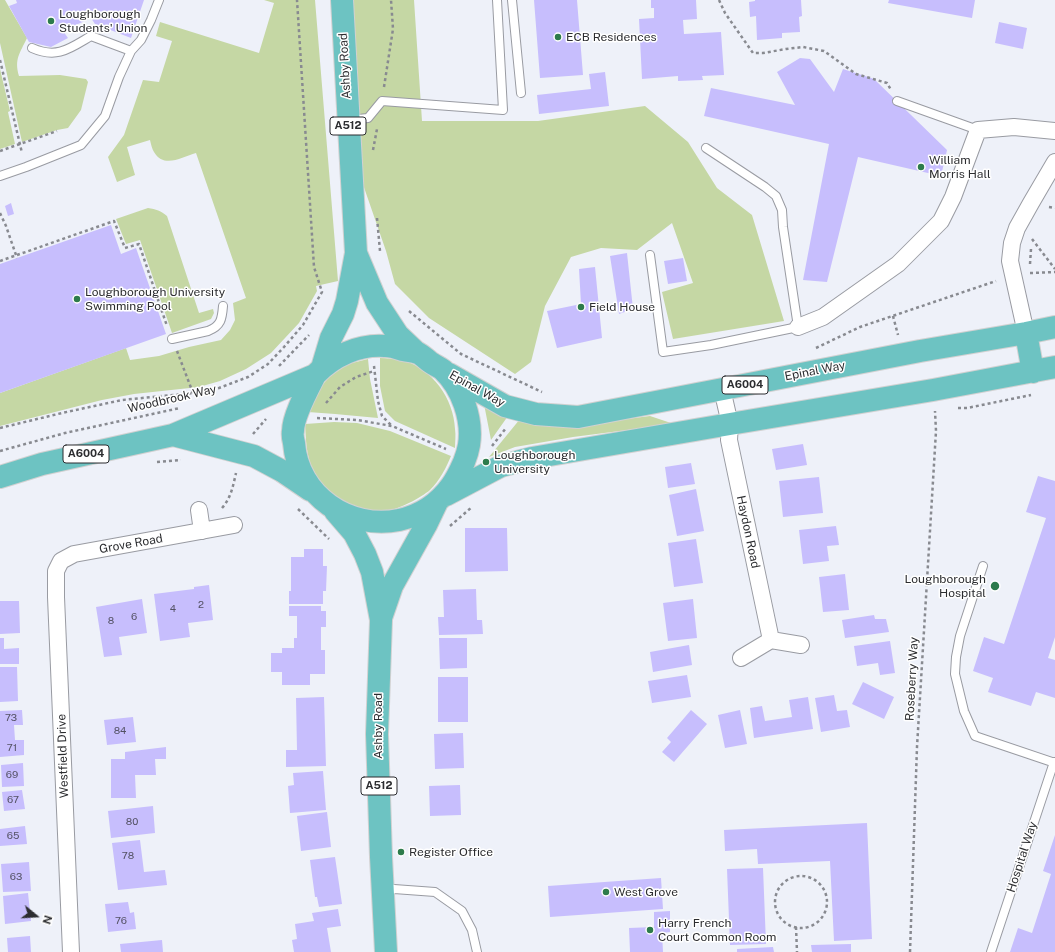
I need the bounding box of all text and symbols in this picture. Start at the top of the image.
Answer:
place label: Loughborough Students' Union [59,7,148,35]
marker: Loughborough Students' Union [46,16,56,26]
place label: ECB Residences [566,30,657,44]
marker: ECB Residences [553,32,563,42]
street label: Ashby Road [336,33,354,99]
road number: A512 [330,117,366,135]
place label: William Morris Hall [929,153,991,181]
marker: William Morris Hall [916,162,926,172]
place label: Loughborough University Swimming Pool [85,285,225,313]
marker: Loughborough University Swimming Pool [72,294,82,304]
place label: Field House [589,300,655,314]
marker: Field House [576,302,586,312]
street label: Epinal Way [784,358,846,384]
street label: Epinal Way [447,368,507,410]
road number: A6004 [722,376,768,394]
street label: Woodbrook Way [126,382,218,416]
road number: A6004 [63,445,109,463]
place label: Loughborough University [494,448,575,476]
marker: Loughborough University [481,457,491,467]
street label: Haydon Road [733,494,763,570]
street label: Grove Road [98,531,164,557]
place label: Loughborough Hospital [905,572,986,600]
marker: Loughborough Hospital [989,580,1001,592]
house number: 2 [198,599,204,611]
house number: 4 [170,603,176,615]
house number: 6 [131,611,137,623]
house number: 8 [108,615,114,627]
street label: Roseberry Way [903,637,921,721]
street label: Ashby Road [371,693,385,759]
house number: 73 [5,712,17,724]
street label: Westfield Drive [54,714,72,798]
house number: 84 [114,725,126,737]
house number: 71 [7,742,17,754]
house number: 69 [6,769,18,781]
road number: A512 [361,777,397,795]
house number: 67 [7,794,19,806]
house number: 80 [126,816,138,828]
street label: Hospital Way [1004,820,1040,894]
house number: 65 [7,830,19,842]
place label: Register Office [409,845,493,859]
marker: Register Office [396,847,406,857]
house number: 78 [122,850,134,862]
house number: 63 [10,871,22,883]
place label: West Grove [614,885,678,899]
marker: West Grove [601,887,611,897]
north arrow [16,896,56,936]
text: N [40,914,54,926]
house number: 76 [115,915,127,927]
place label: Harry French Court Common Room [658,916,776,944]
marker: Harry French Court Common Room [645,925,655,935]

